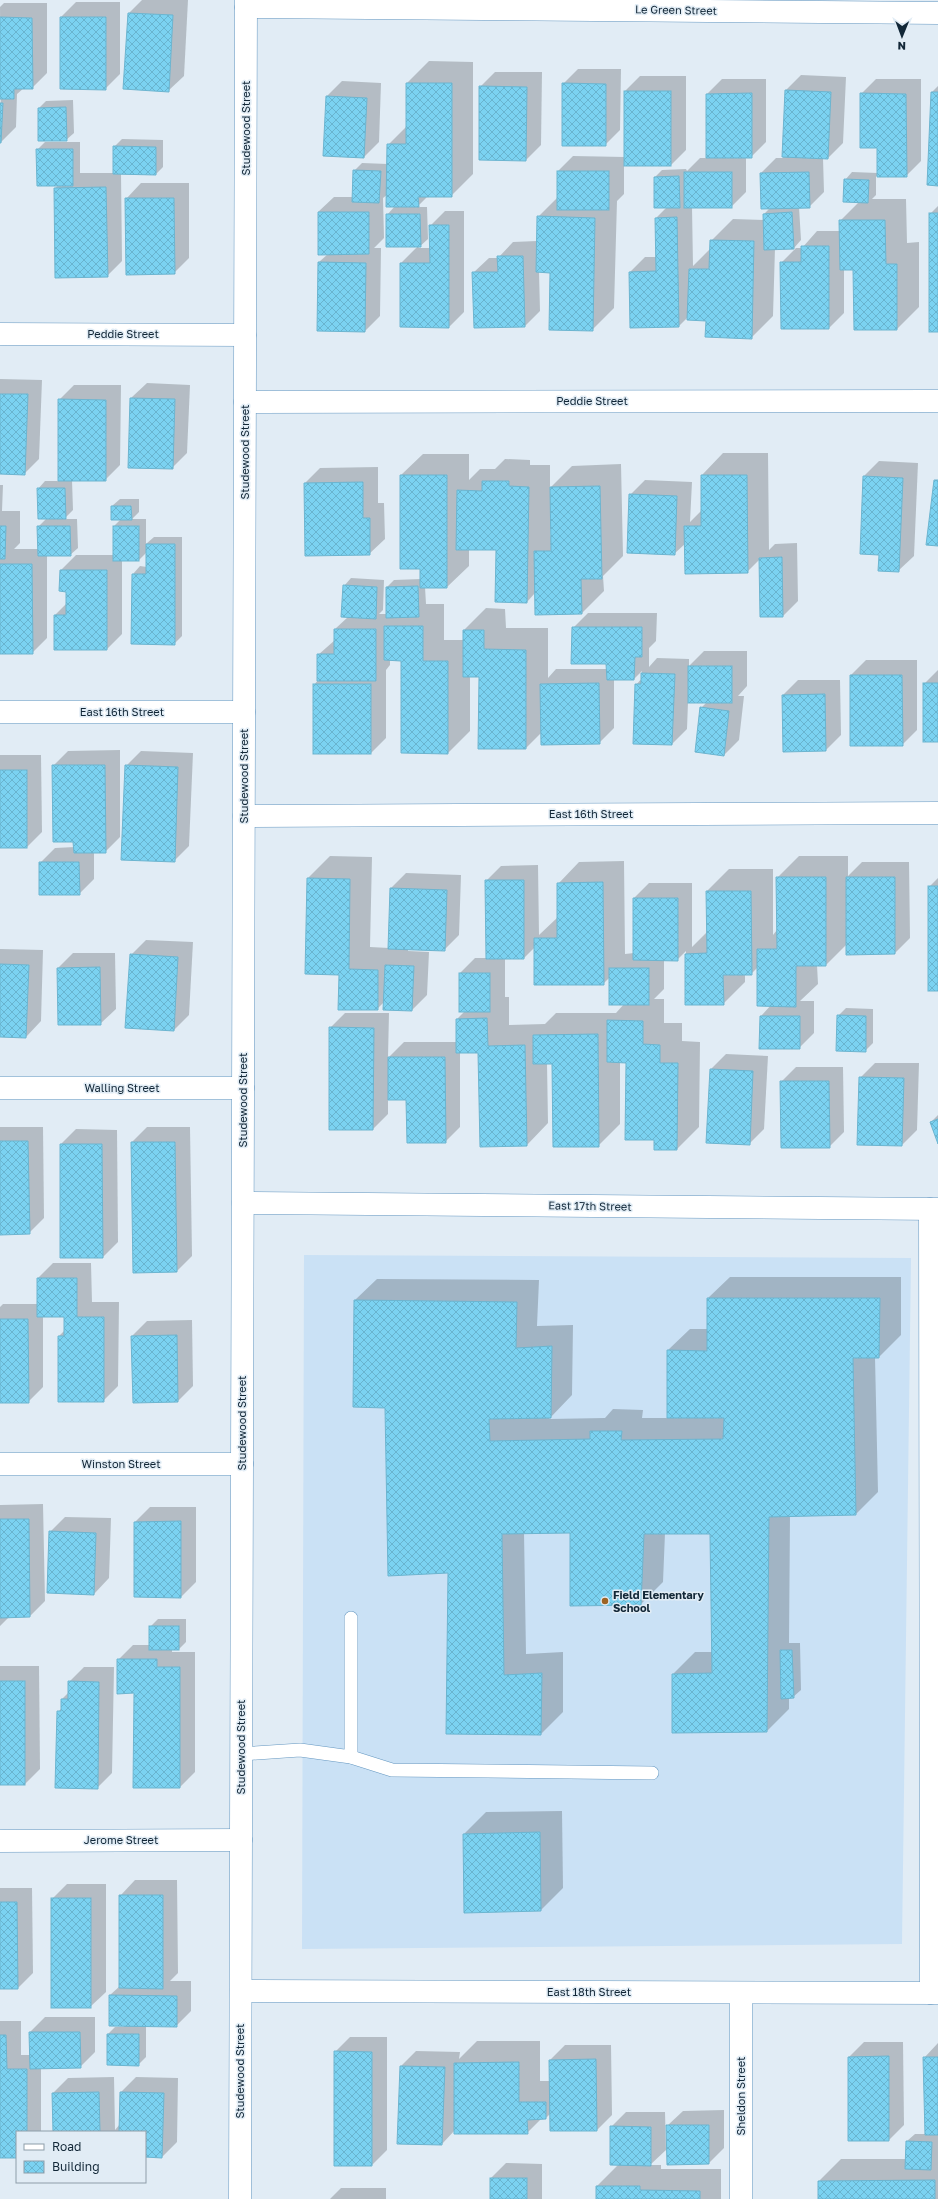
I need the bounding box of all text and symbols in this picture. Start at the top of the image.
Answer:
street label: Le Green Street [635,2,717,17]
north arrow [882,16,922,56]
text: N [898,40,906,53]
street label: Studewood Street [239,81,252,175]
street label: Peddie Street [87,327,159,340]
street label: Peddie Street [556,394,628,407]
street label: Studewood Street [238,405,251,499]
street label: East 16th Street [80,705,164,718]
street label: Studewood Street [237,729,250,823]
street label: East 16th Street [549,807,633,820]
street label: Studewood Street [236,1053,249,1147]
street label: Walling Street [84,1081,160,1094]
street label: East 17th Street [548,1198,632,1213]
street label: Studewood Street [235,1376,248,1470]
street label: Winston Street [81,1457,161,1470]
place label: Field Elementary School [613,1588,704,1614]
marker: Field Elementary School [600,1596,610,1606]
street label: Studewood Street [234,1700,247,1794]
street label: Jerome Street [84,1833,158,1846]
street label: East 18th Street [547,1985,631,1998]
street label: Studewood Street [233,2024,246,2118]
street label: Sheldon Street [734,2056,747,2136]
legend [16,2131,146,2183]
text: Road [52,2139,81,2154]
text: Building [52,2159,100,2174]

